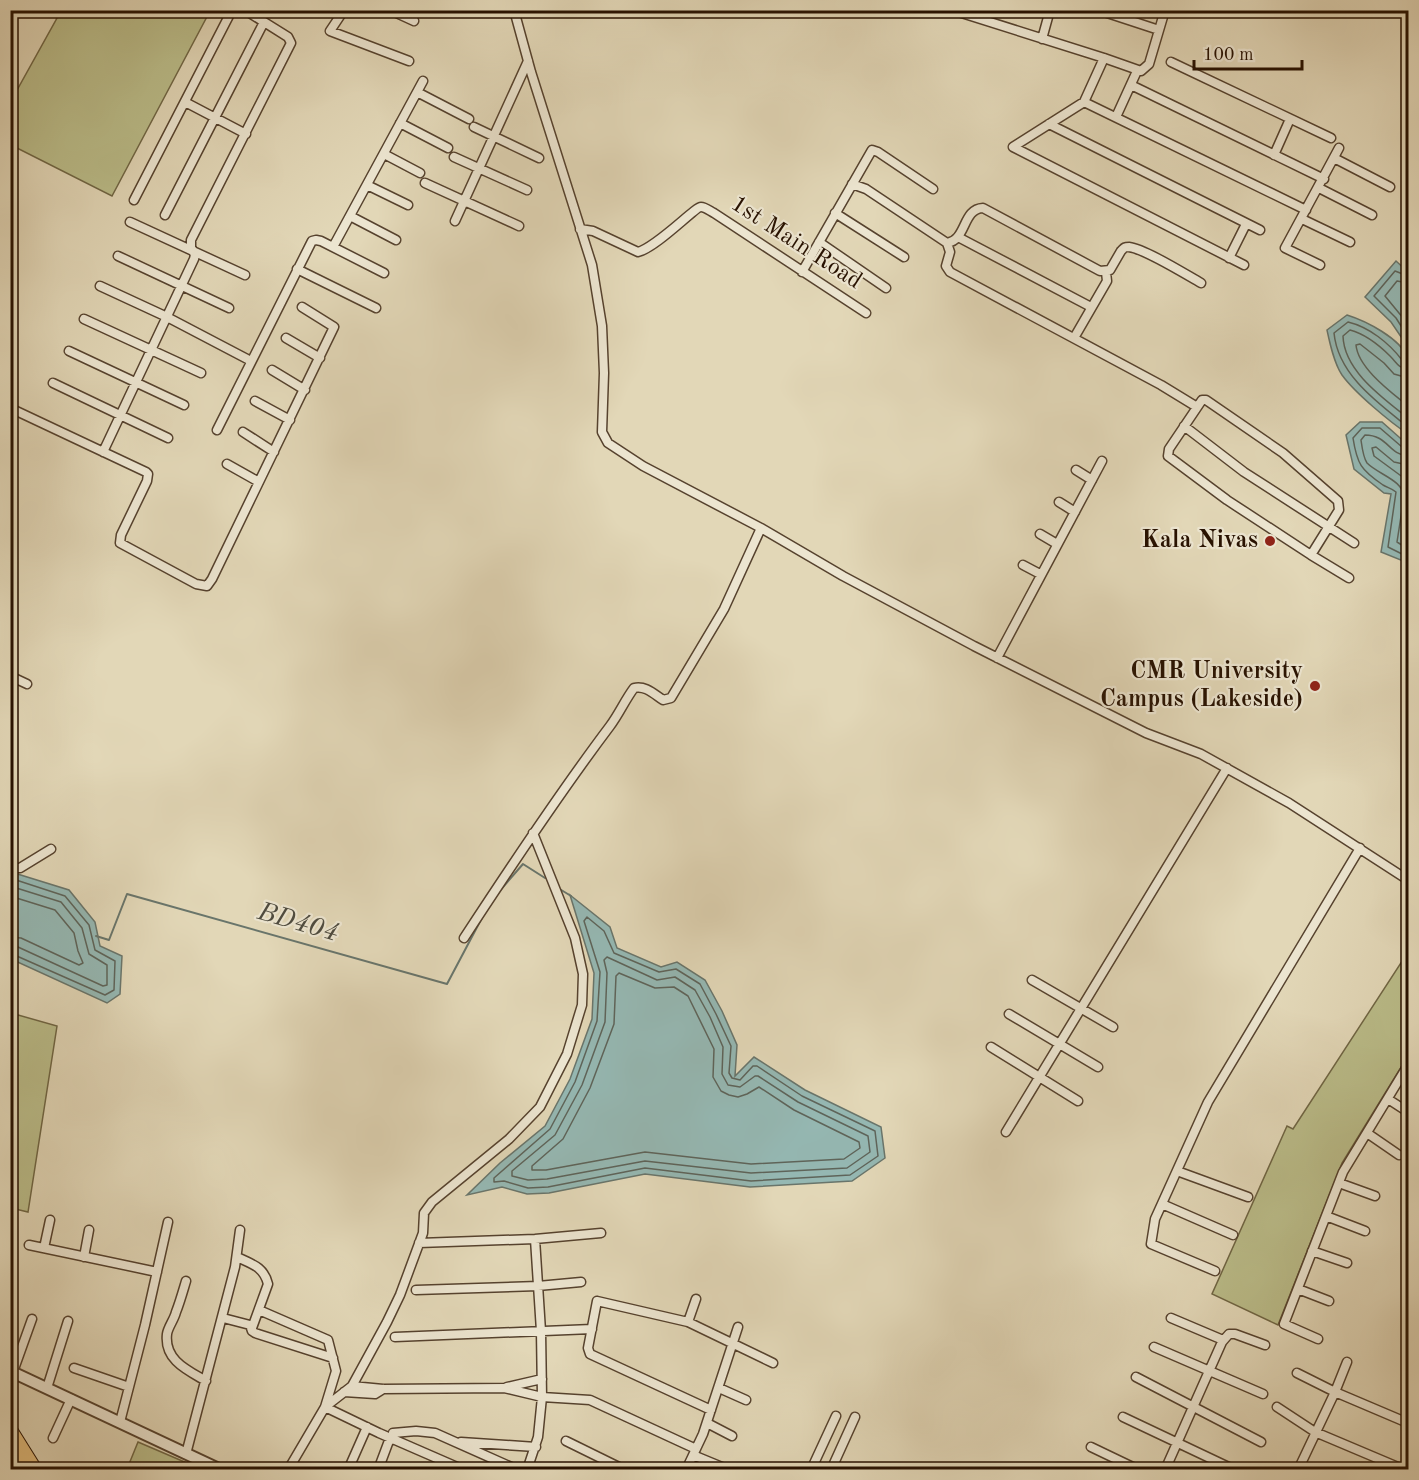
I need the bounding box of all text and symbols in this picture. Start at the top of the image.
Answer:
scale bar [1194,33,1302,71]
text: 100 m [1203,46,1254,64]
street label: 1st Main Road [726,192,866,294]
place label: Kala Nivas [1141,529,1258,553]
marker: Kala Nivas [1263,534,1277,548]
place label: CMR University Campus (Lakeside) [1100,660,1303,712]
marker: CMR University Campus (Lakeside) [1308,679,1322,693]
water label: BD404 [254,899,341,947]

